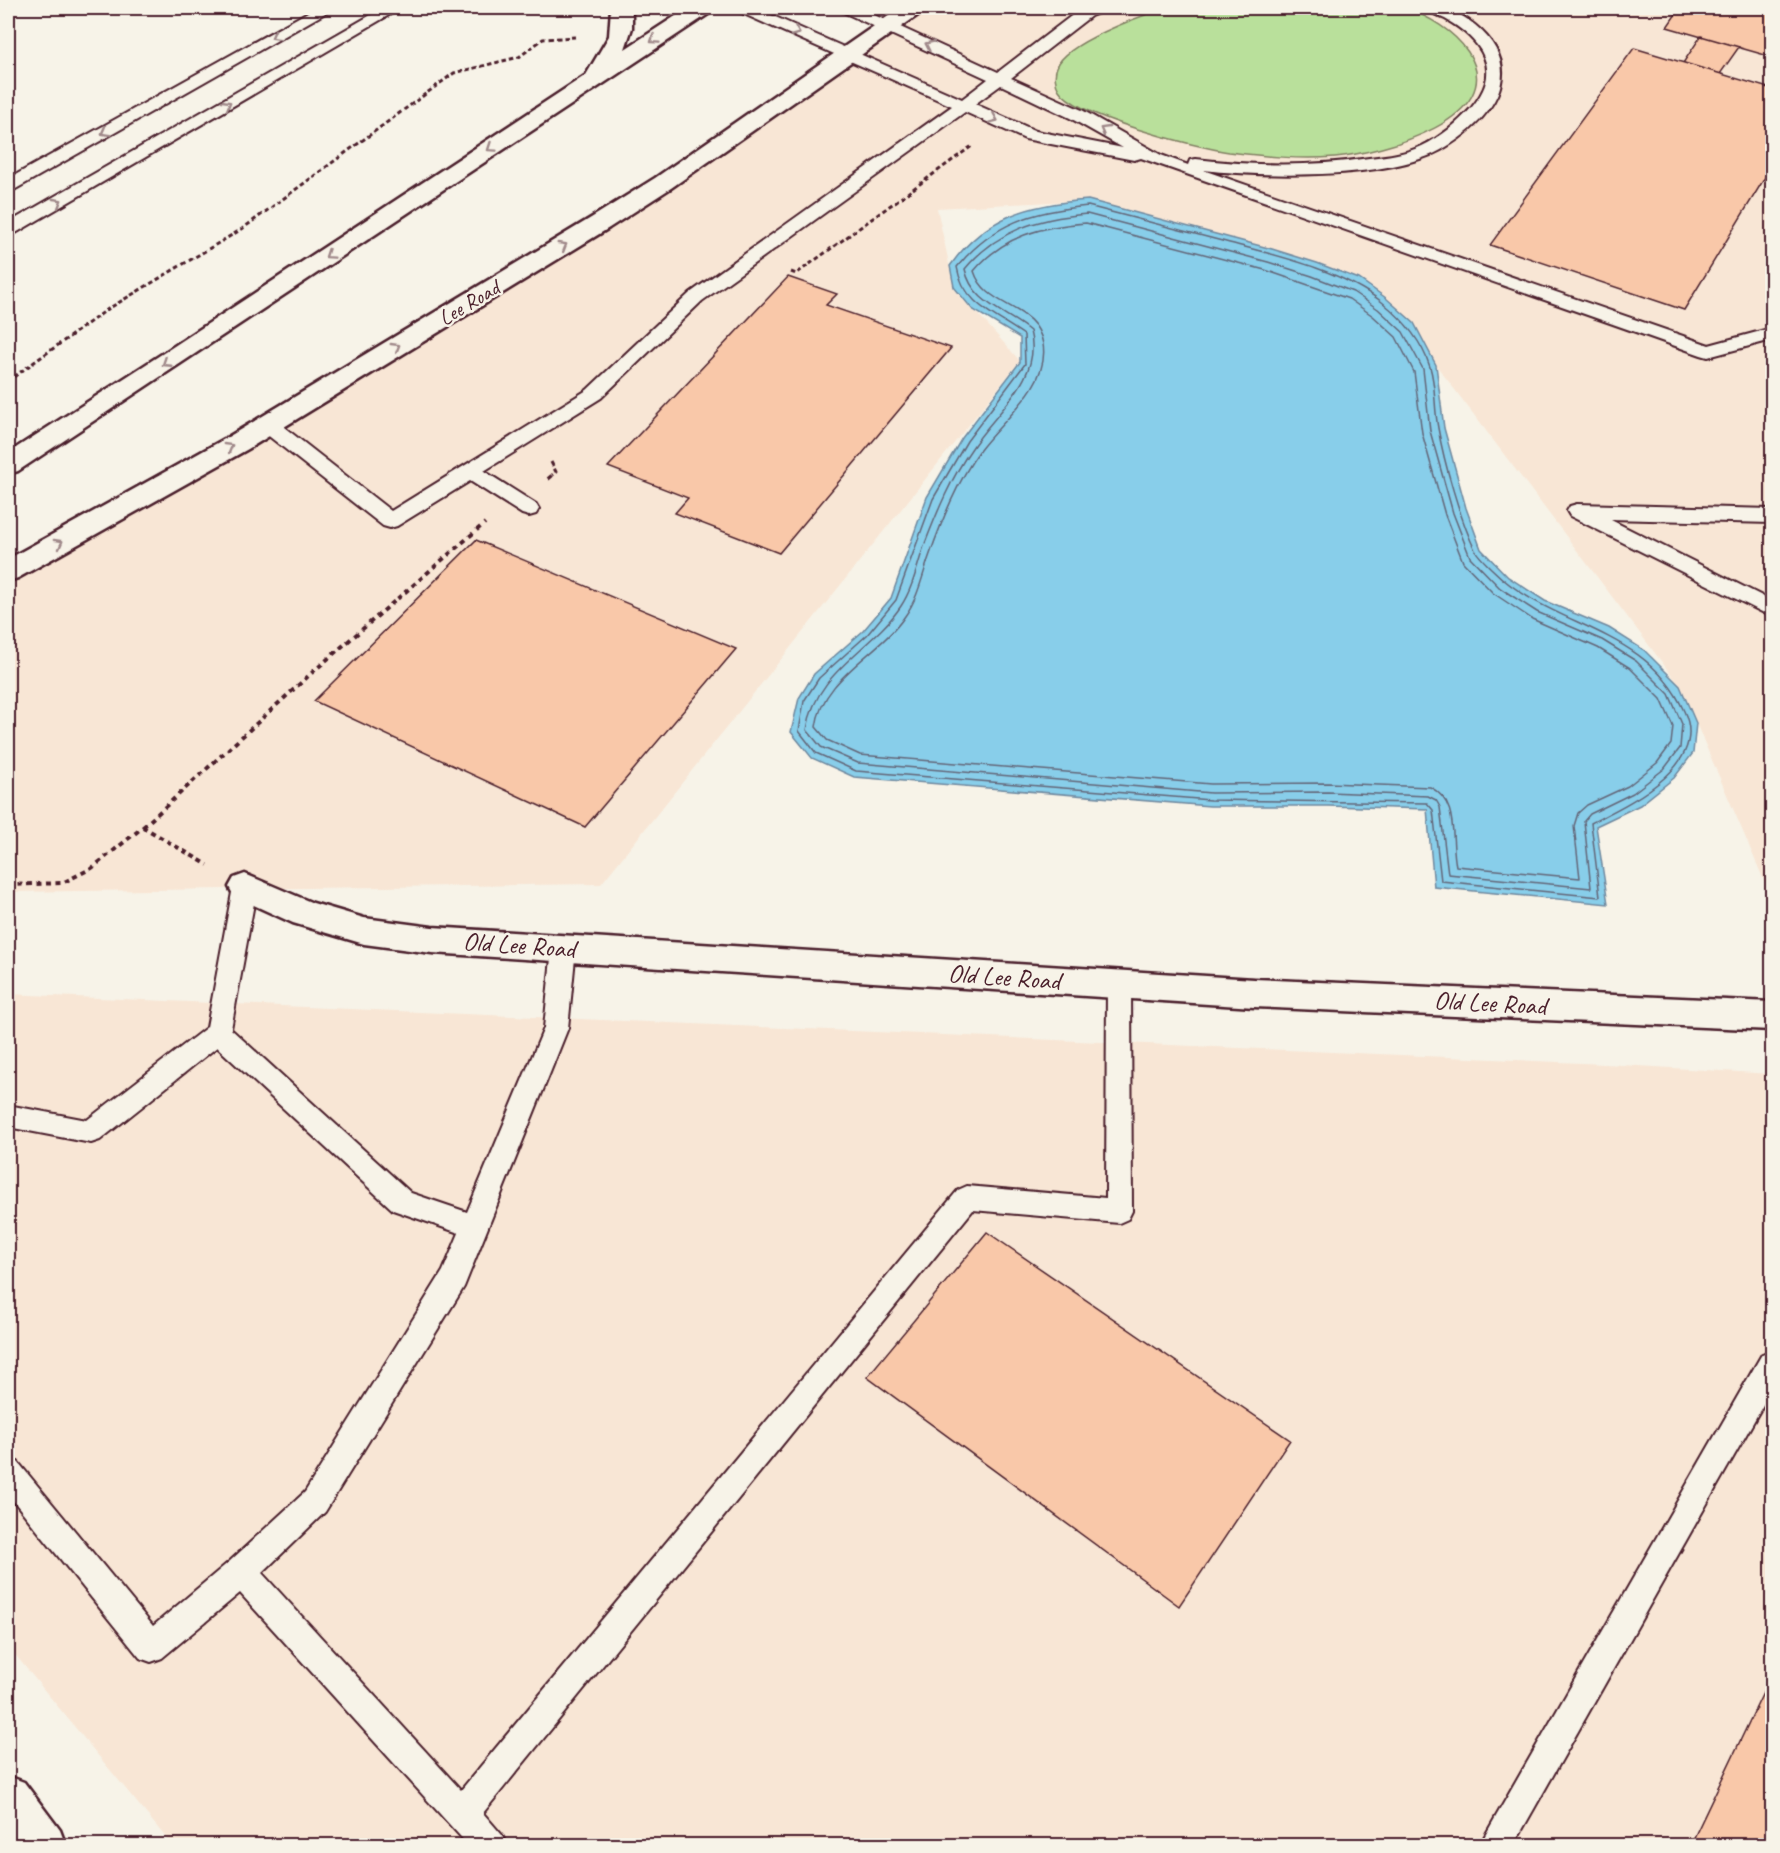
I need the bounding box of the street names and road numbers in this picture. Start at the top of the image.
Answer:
street label: Lee Road [434,272,507,332]
street label: Old Lee Road [462,925,580,966]
street label: Old Lee Road [947,957,1065,998]
street label: Old Lee Road [1433,984,1551,1023]

